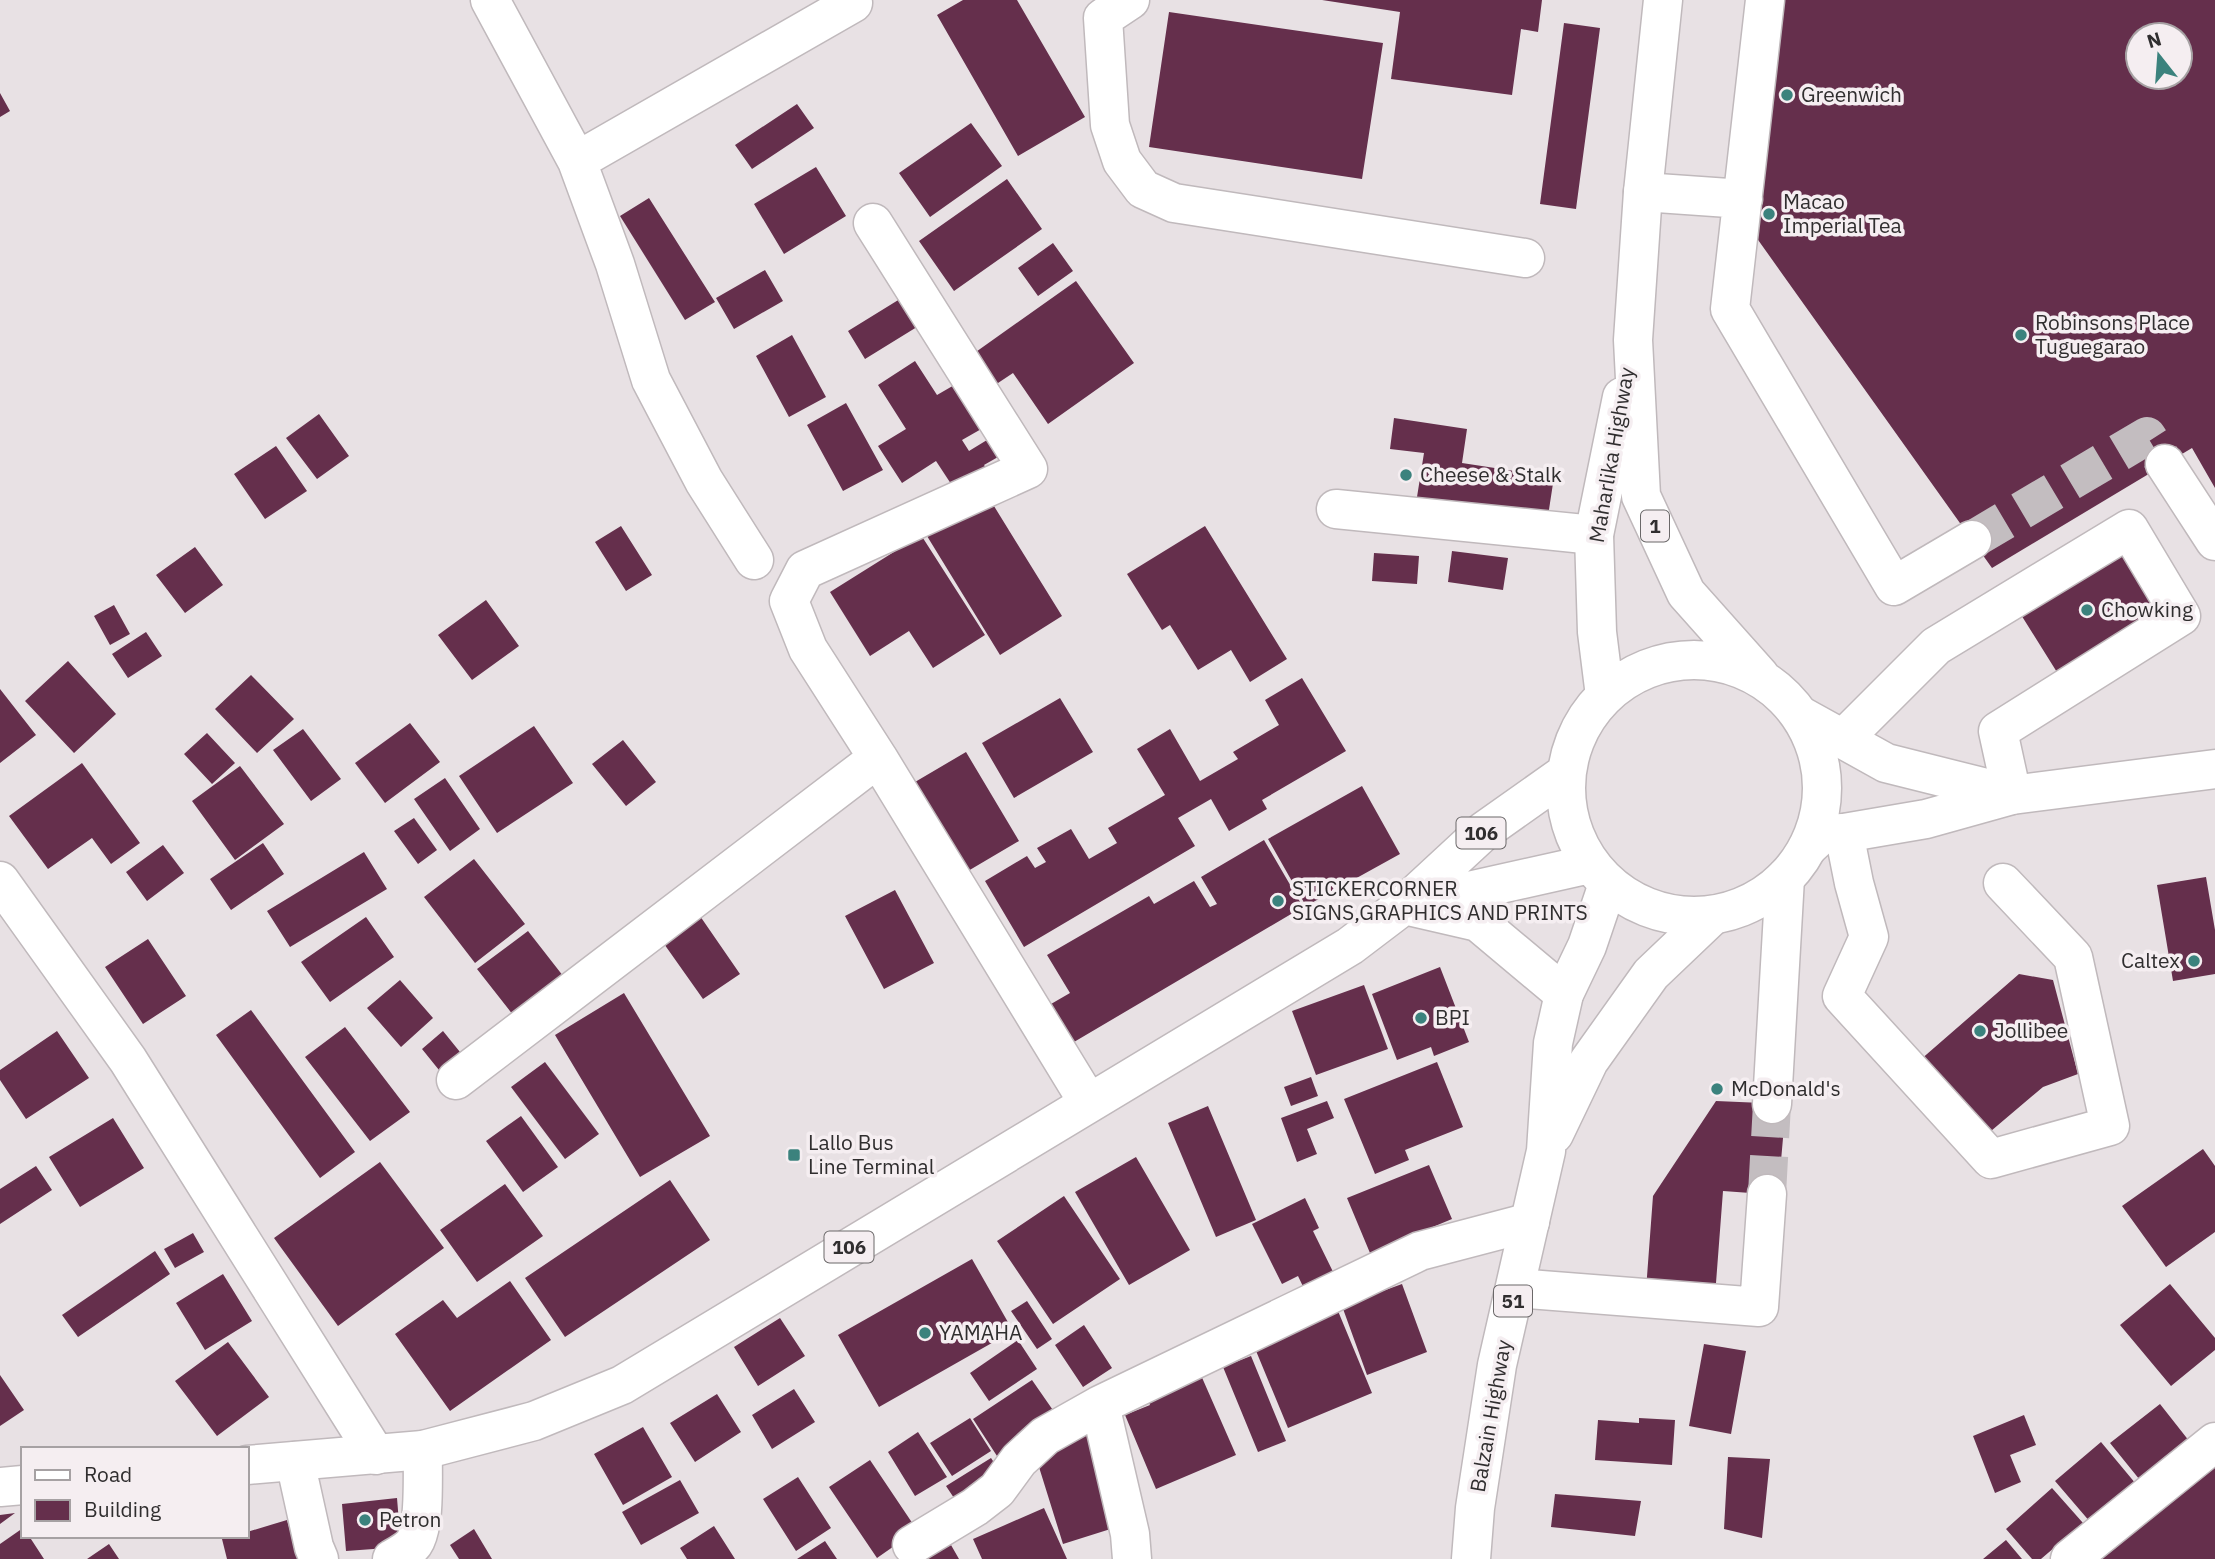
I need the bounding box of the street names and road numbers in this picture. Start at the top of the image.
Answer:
street label: Maharlika Highway [1582,364,1640,545]
road number: 1 [1641,510,1669,541]
road number: 106 [1456,818,1506,848]
road number: 106 [824,1232,874,1262]
road number: 51 [1494,1286,1532,1316]
street label: Balzain Highway [1463,1337,1517,1494]

